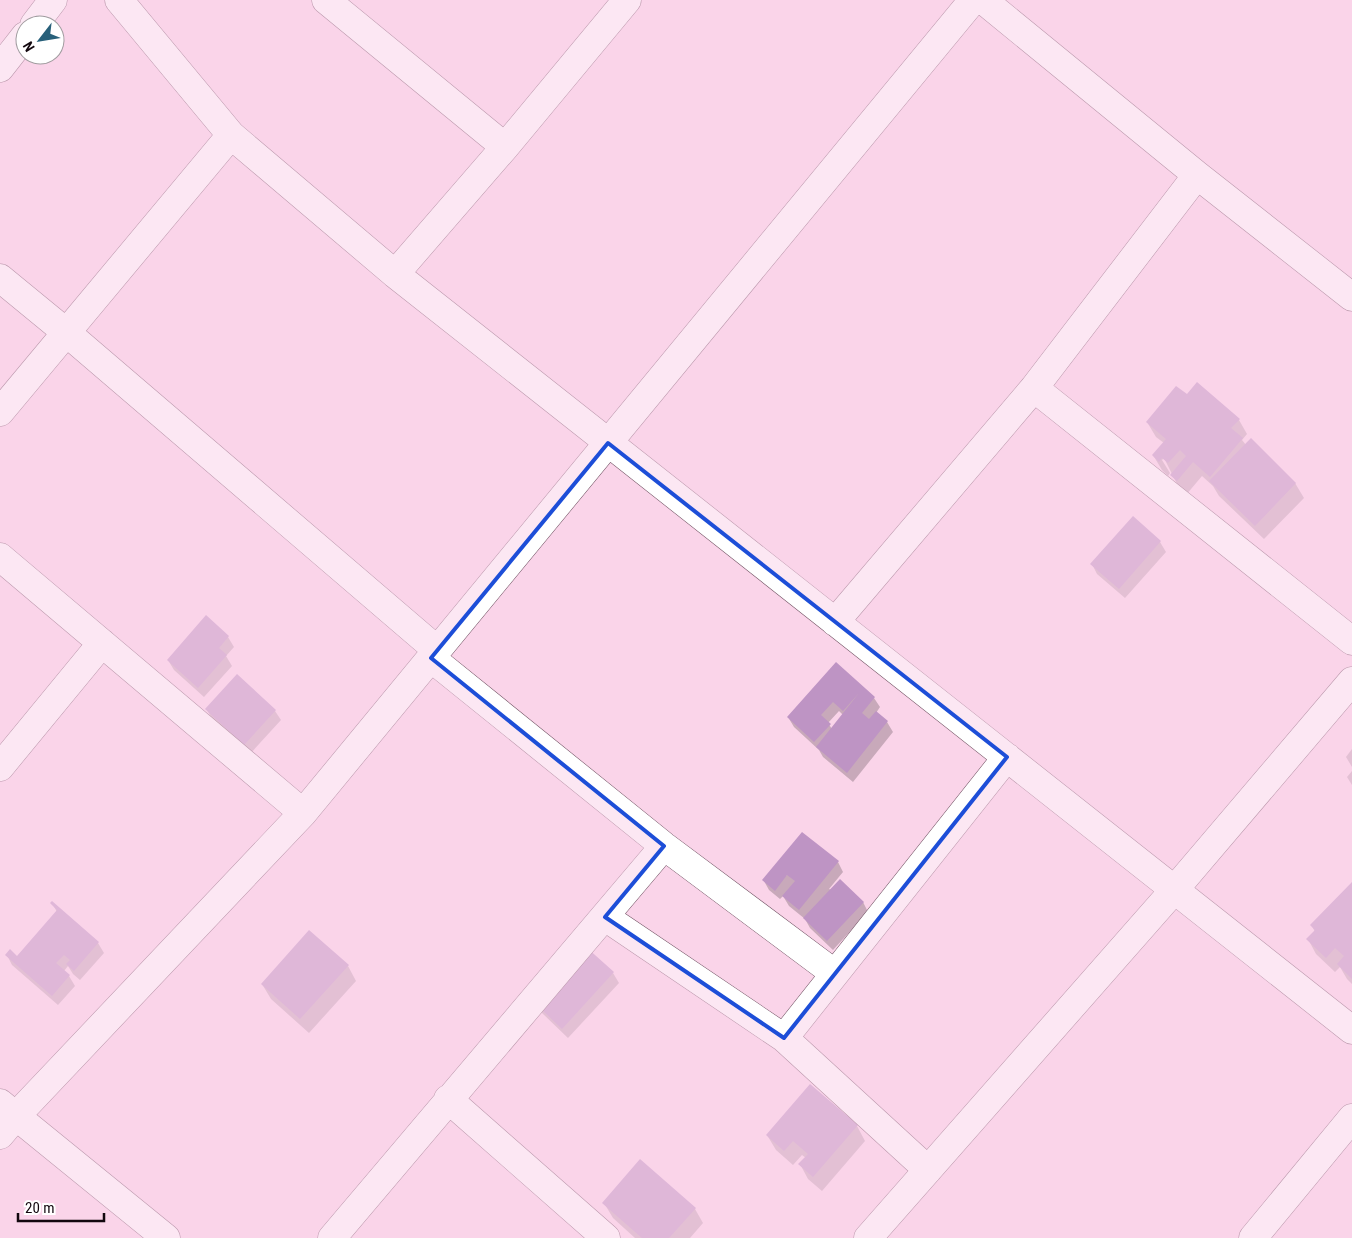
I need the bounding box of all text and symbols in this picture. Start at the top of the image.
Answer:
north arrow [15,15,65,65]
text: N [20,39,38,54]
scale bar [18,1190,104,1222]
text: 20 m [25,1199,55,1217]

